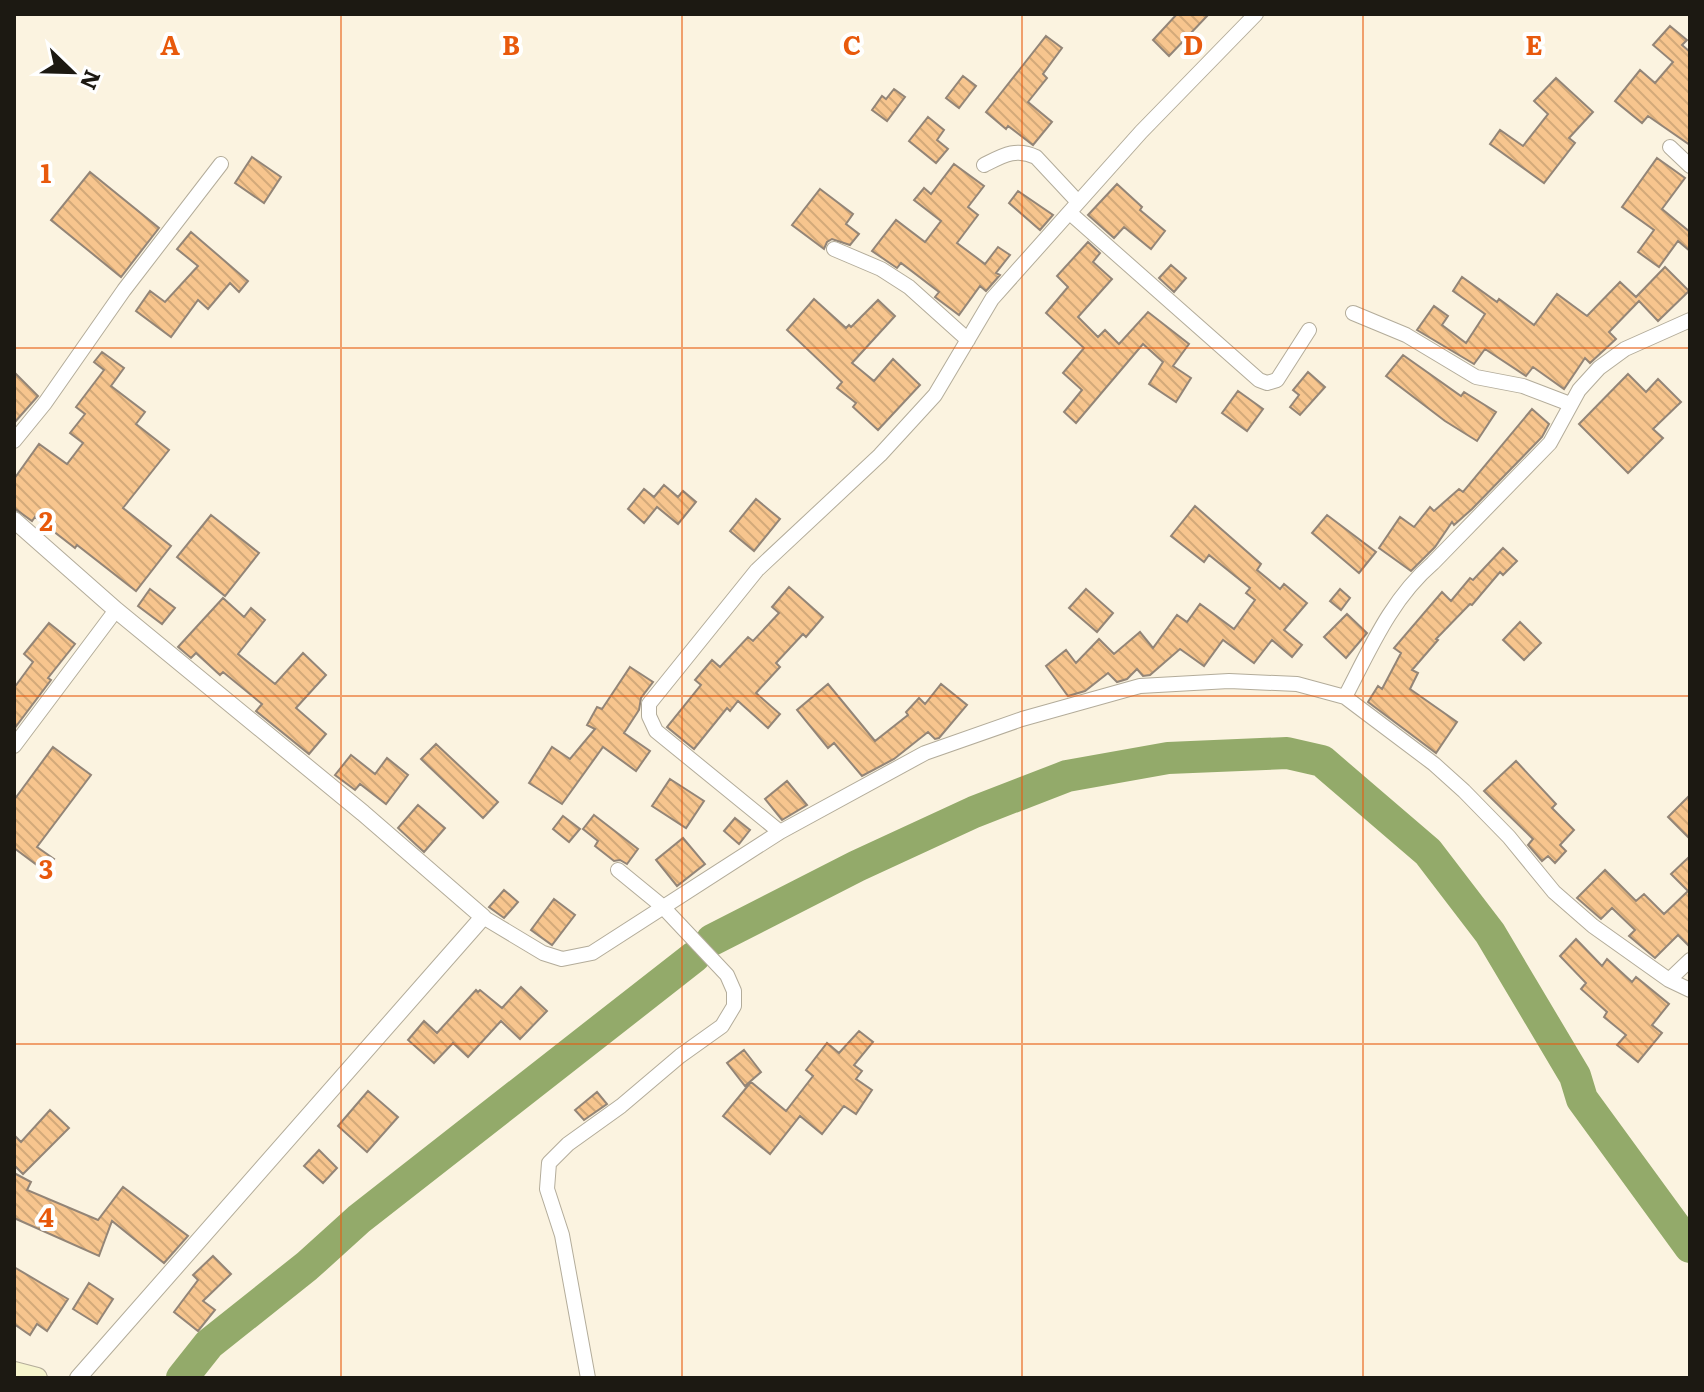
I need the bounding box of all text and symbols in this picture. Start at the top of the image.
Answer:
text: A [160,24,180,63]
text: B [502,24,520,63]
text: C [843,24,861,63]
text: D [1183,24,1203,63]
text: E [1525,24,1543,63]
north arrow [32,32,112,112]
text: N [73,65,111,95]
text: 1 [41,152,52,191]
text: 2 [39,500,53,539]
text: 3 [39,848,53,887]
text: 4 [38,1196,54,1235]

